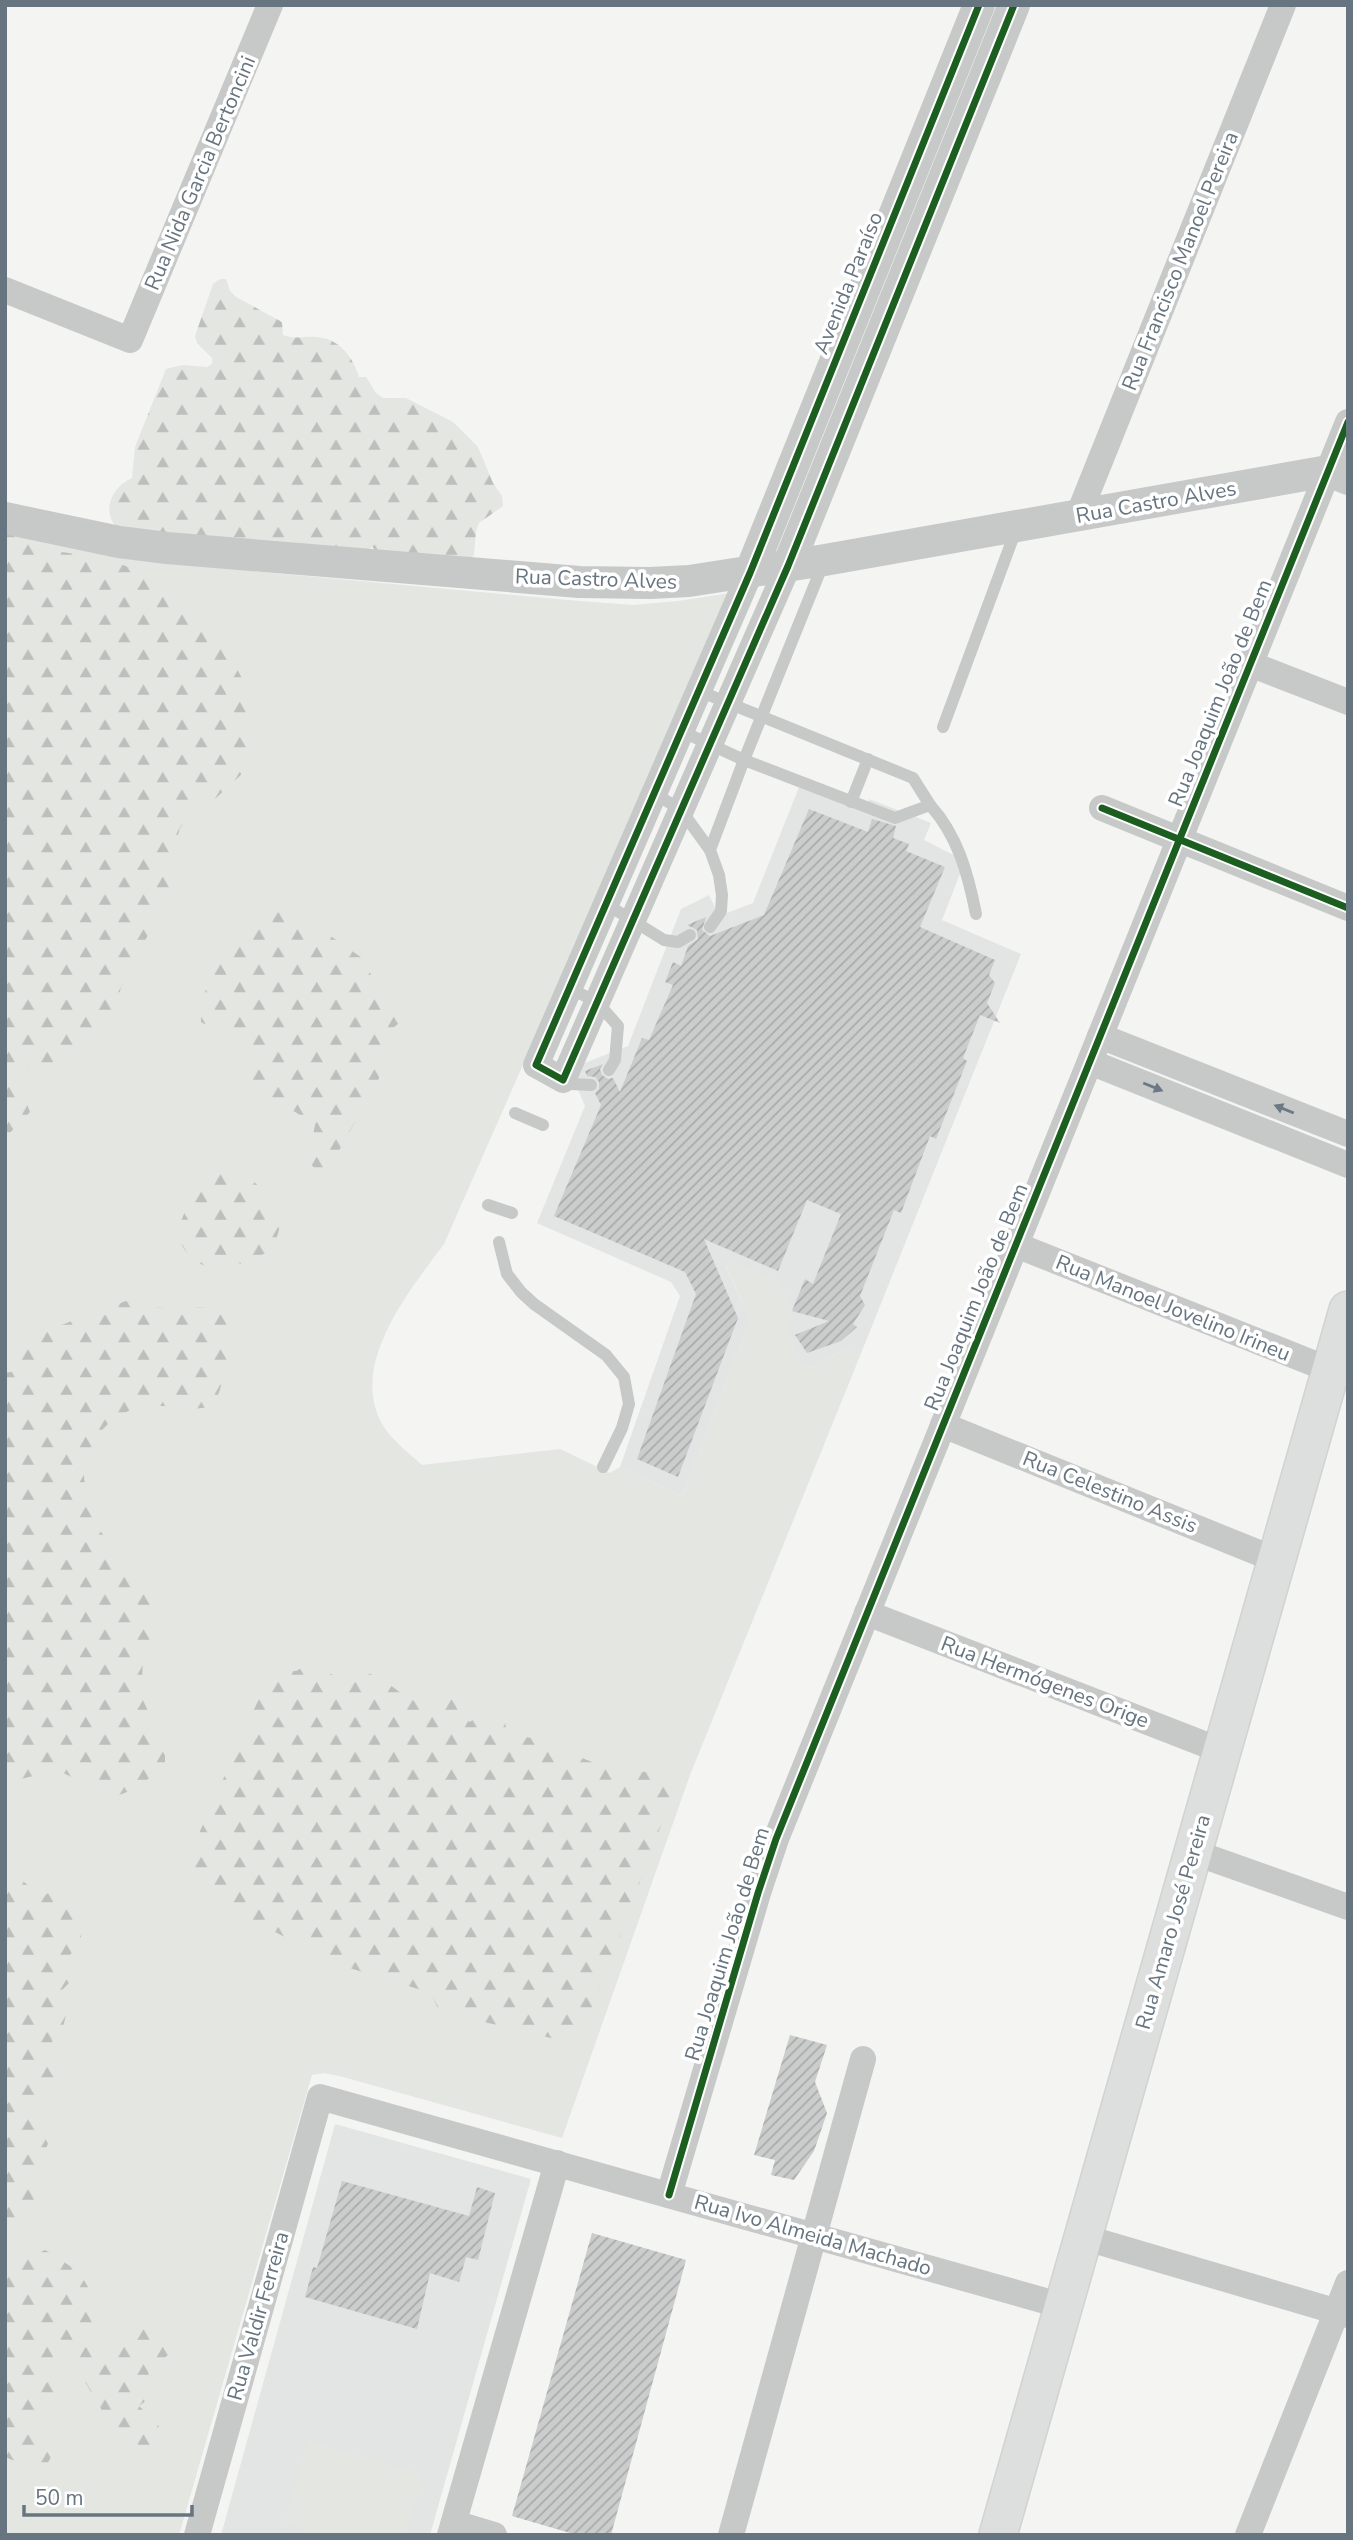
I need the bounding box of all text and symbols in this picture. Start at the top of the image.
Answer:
street label: Rua Nida Garcia Bertoncini [138,51,262,295]
street label: Rua Francisco Manoel Pereira [1115,127,1245,395]
street label: Avenida Paraíso [807,208,889,358]
street label: Rua Castro Alves [1074,474,1238,530]
street label: Rua Castro Alves [514,562,678,596]
street label: Rua Joaquim João de Bem [1161,575,1279,811]
one-way arrow [1143,1081,1164,1092]
one-way arrow [1274,1104,1295,1115]
street label: Rua Joaquim João de Bem [917,1179,1035,1415]
street label: Rua Manoel Jovelino Irineu [1052,1248,1294,1368]
street label: Rua Celestino Assis [1019,1444,1201,1540]
street label: Rua Hermógenes Orige [937,1629,1153,1735]
street label: Rua Amaro José Pereira [1129,1811,1217,2033]
street label: Rua Joaquim João de Bem [678,1824,776,2064]
street label: Rua Ivo Almeida Machado [691,2188,935,2282]
street label: Rua Valdir Ferreira [220,2228,296,2404]
scale bar [24,2474,192,2518]
text: 50 m [35,2484,84,2512]

